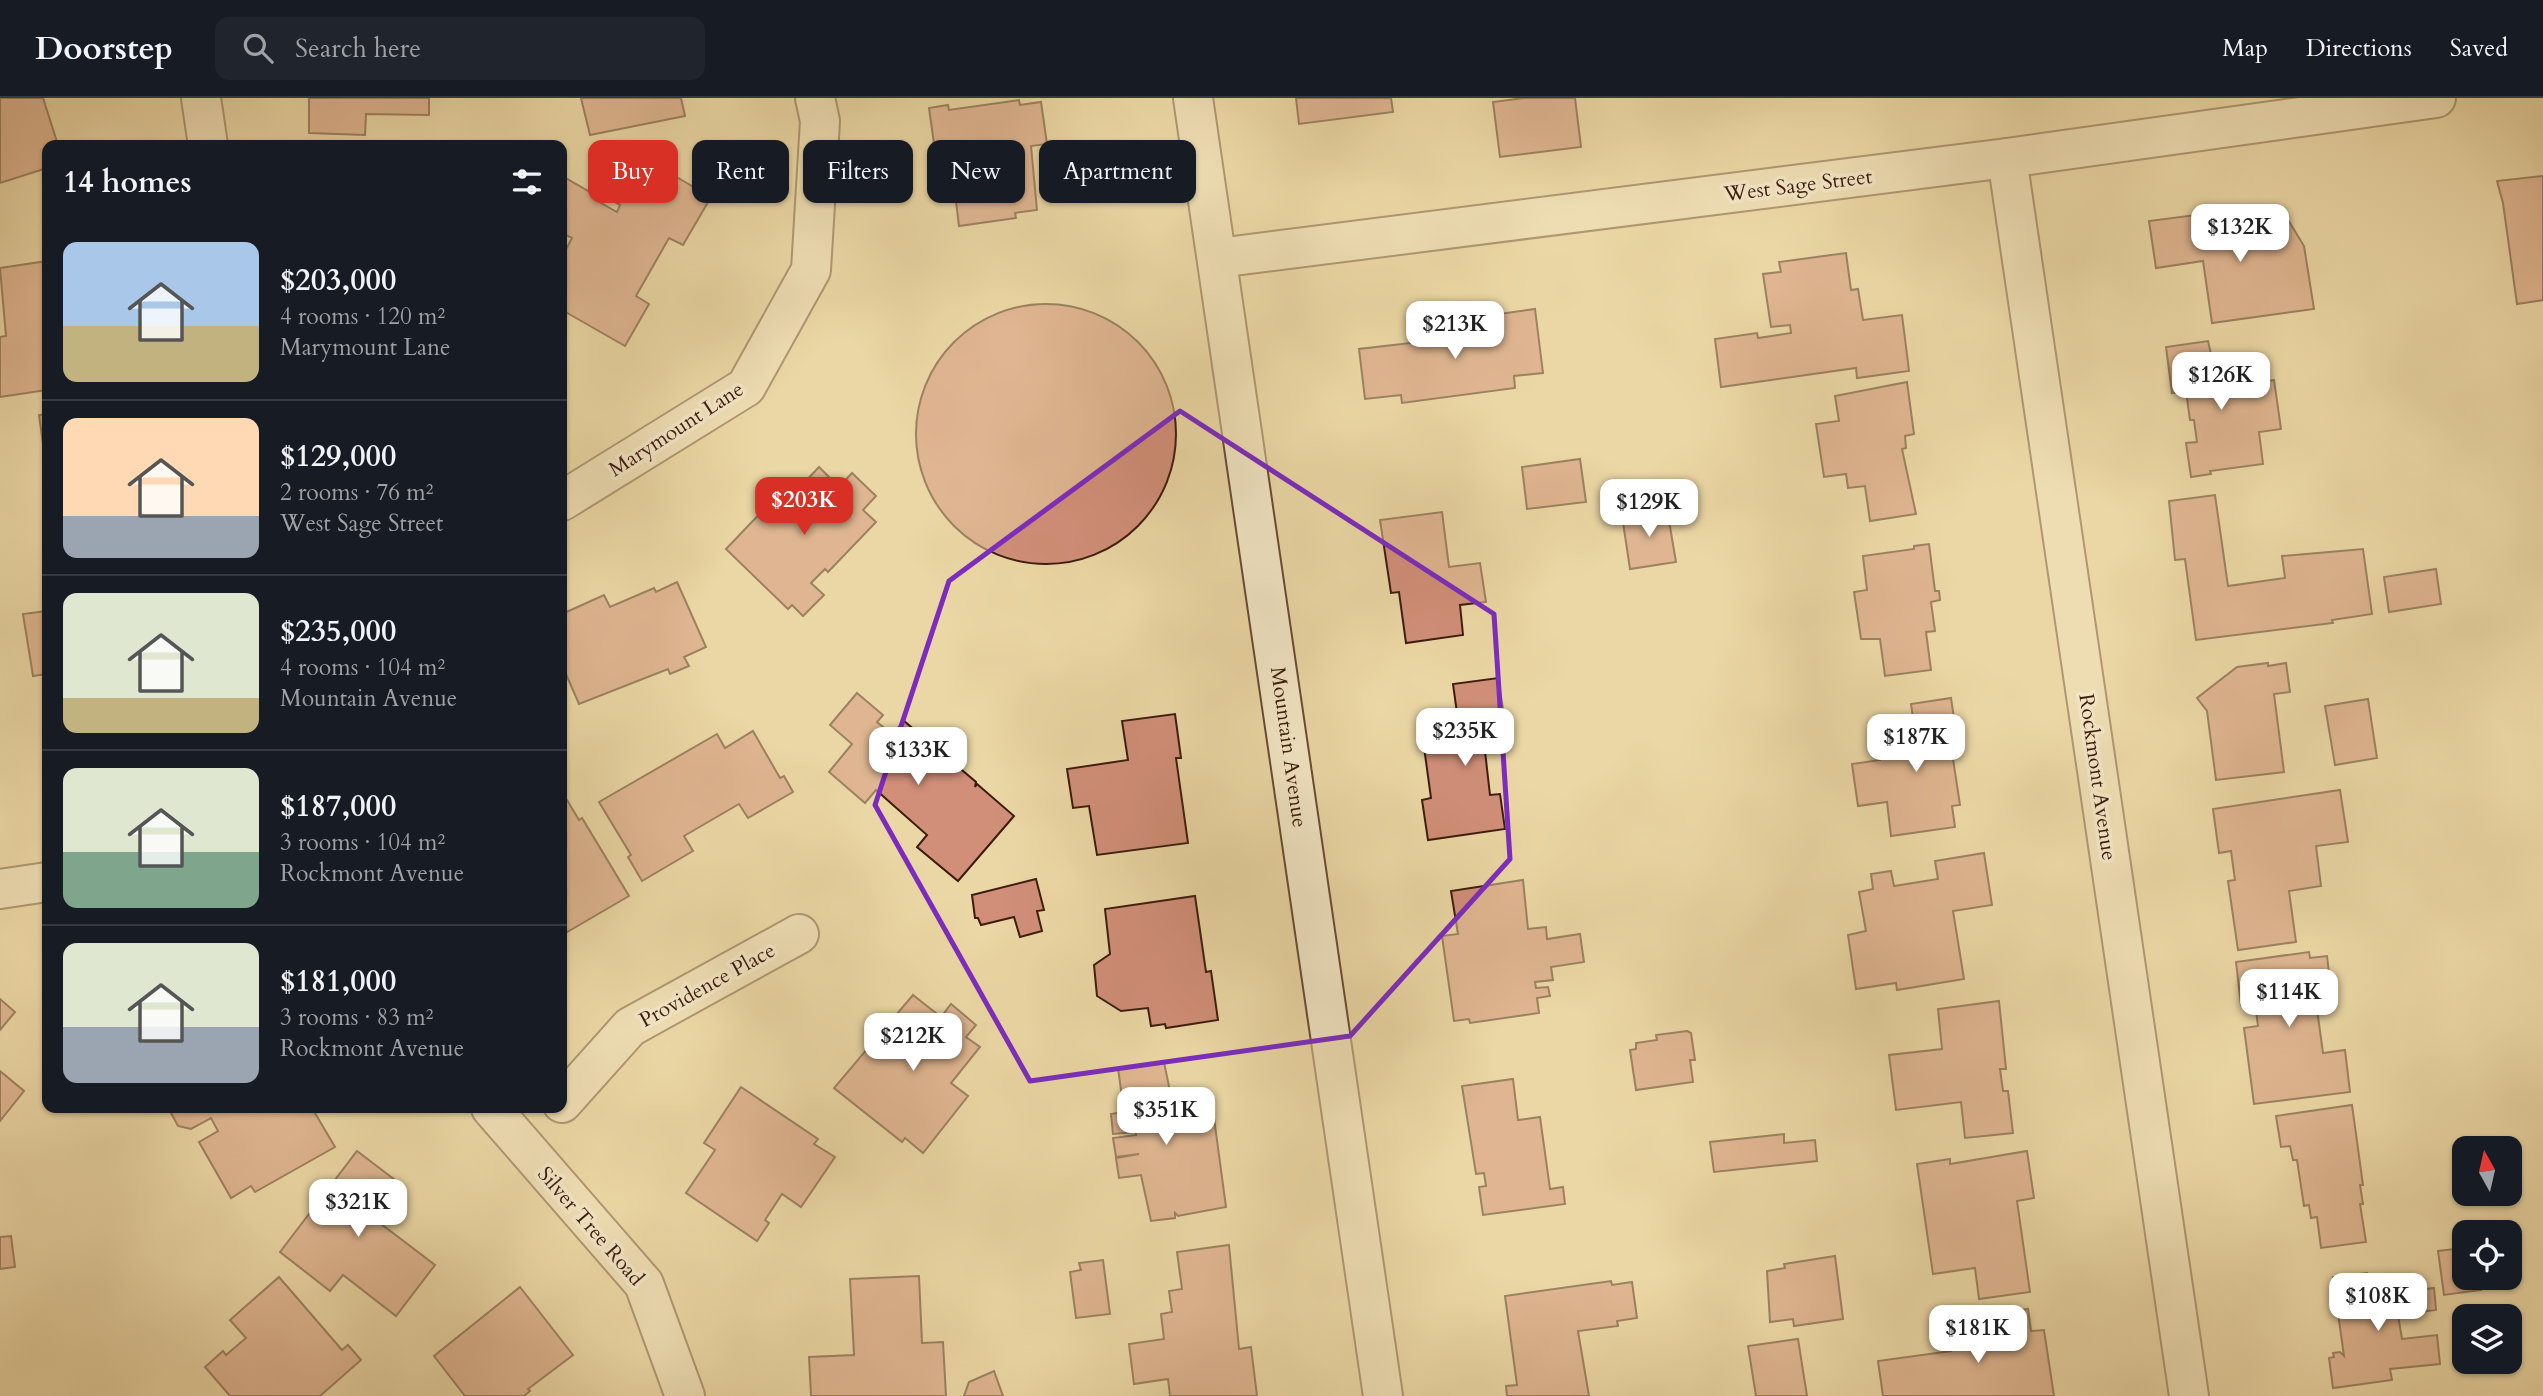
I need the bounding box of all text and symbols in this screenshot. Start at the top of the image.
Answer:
search box [215,17,705,80]
text: Doorstep [35,26,173,71]
icon: search [239,29,277,67]
text: Search here [295,31,421,66]
text: Map [2222,32,2268,65]
text: Directions [2306,32,2412,65]
text: Saved [2450,32,2508,65]
chip: Buy [588,140,678,203]
chip: Rent [692,140,789,203]
chip: Filters [803,140,913,203]
chip: New [927,140,1025,203]
chip: Apartment [1039,140,1196,203]
text: 14 homes [63,162,192,203]
street label: West Sage Street [1721,162,1874,209]
icon: filters [508,163,546,201]
pin: $132K [2191,204,2289,264]
text: $132K [2207,211,2273,242]
text: $203,000 [280,260,396,301]
icon: home [119,270,203,354]
text: 4 rooms · 120 m² [280,301,445,332]
pin: $213K [1406,302,1504,361]
text: $213K [1422,308,1488,339]
text: Marymount Lane [280,332,451,363]
pin: $126K [2172,352,2270,412]
text: $126K [2188,359,2254,390]
street label: Marymount Lane [603,375,749,484]
text: $129,000 [280,436,396,477]
icon: home [119,446,203,530]
text: 2 rooms · 76 m² [280,477,433,508]
pin: $203K [755,478,853,537]
pin: $129K [1600,480,1698,539]
text: $203K [771,484,837,515]
text: $129K [1616,486,1682,517]
text: West Sage Street [280,508,443,539]
text: $235,000 [280,611,396,652]
icon: home [119,621,203,705]
text: 4 rooms · 104 m² [280,652,445,683]
street label: Mountain Avenue [1263,665,1314,829]
text: Mountain Avenue [280,683,457,714]
street label: Rockmont Avenue [2071,692,2124,862]
pin: $235K [1416,708,1514,768]
pin: $187K [1867,714,1965,774]
text: $235K [1432,715,1498,746]
text: $187K [1883,721,1949,752]
pin: $133K [869,728,967,787]
text: $133K [885,734,951,765]
text: $187,000 [280,786,396,827]
icon: home [119,796,203,880]
text: 3 rooms · 104 m² [280,827,445,858]
text: Rockmont Avenue [280,858,464,889]
street label: Providence Place [634,936,780,1035]
text: $181,000 [280,961,396,1002]
pin: $114K [2240,970,2338,1029]
icon: home [119,971,203,1055]
text: $114K [2256,976,2322,1007]
text: 3 rooms · 83 m² [280,1002,433,1033]
pin: $212K [864,1014,962,1073]
text: $212K [880,1020,946,1051]
text: Rockmont Avenue [280,1033,464,1064]
pin: $351K [1117,1088,1215,1147]
text: $351K [1133,1094,1199,1125]
north arrow [2452,1136,2522,1206]
map controls [2452,1136,2522,1374]
street label: Silver Tree Road [531,1161,650,1292]
pin: $321K [309,1180,407,1239]
text: $321K [325,1186,391,1217]
button: locate [2452,1220,2522,1290]
pin: $108K [2329,1274,2427,1333]
text: $108K [2345,1280,2411,1311]
button: layers [2452,1304,2522,1374]
pin: $181K [1929,1306,2027,1365]
text: $181K [1945,1312,2011,1343]

